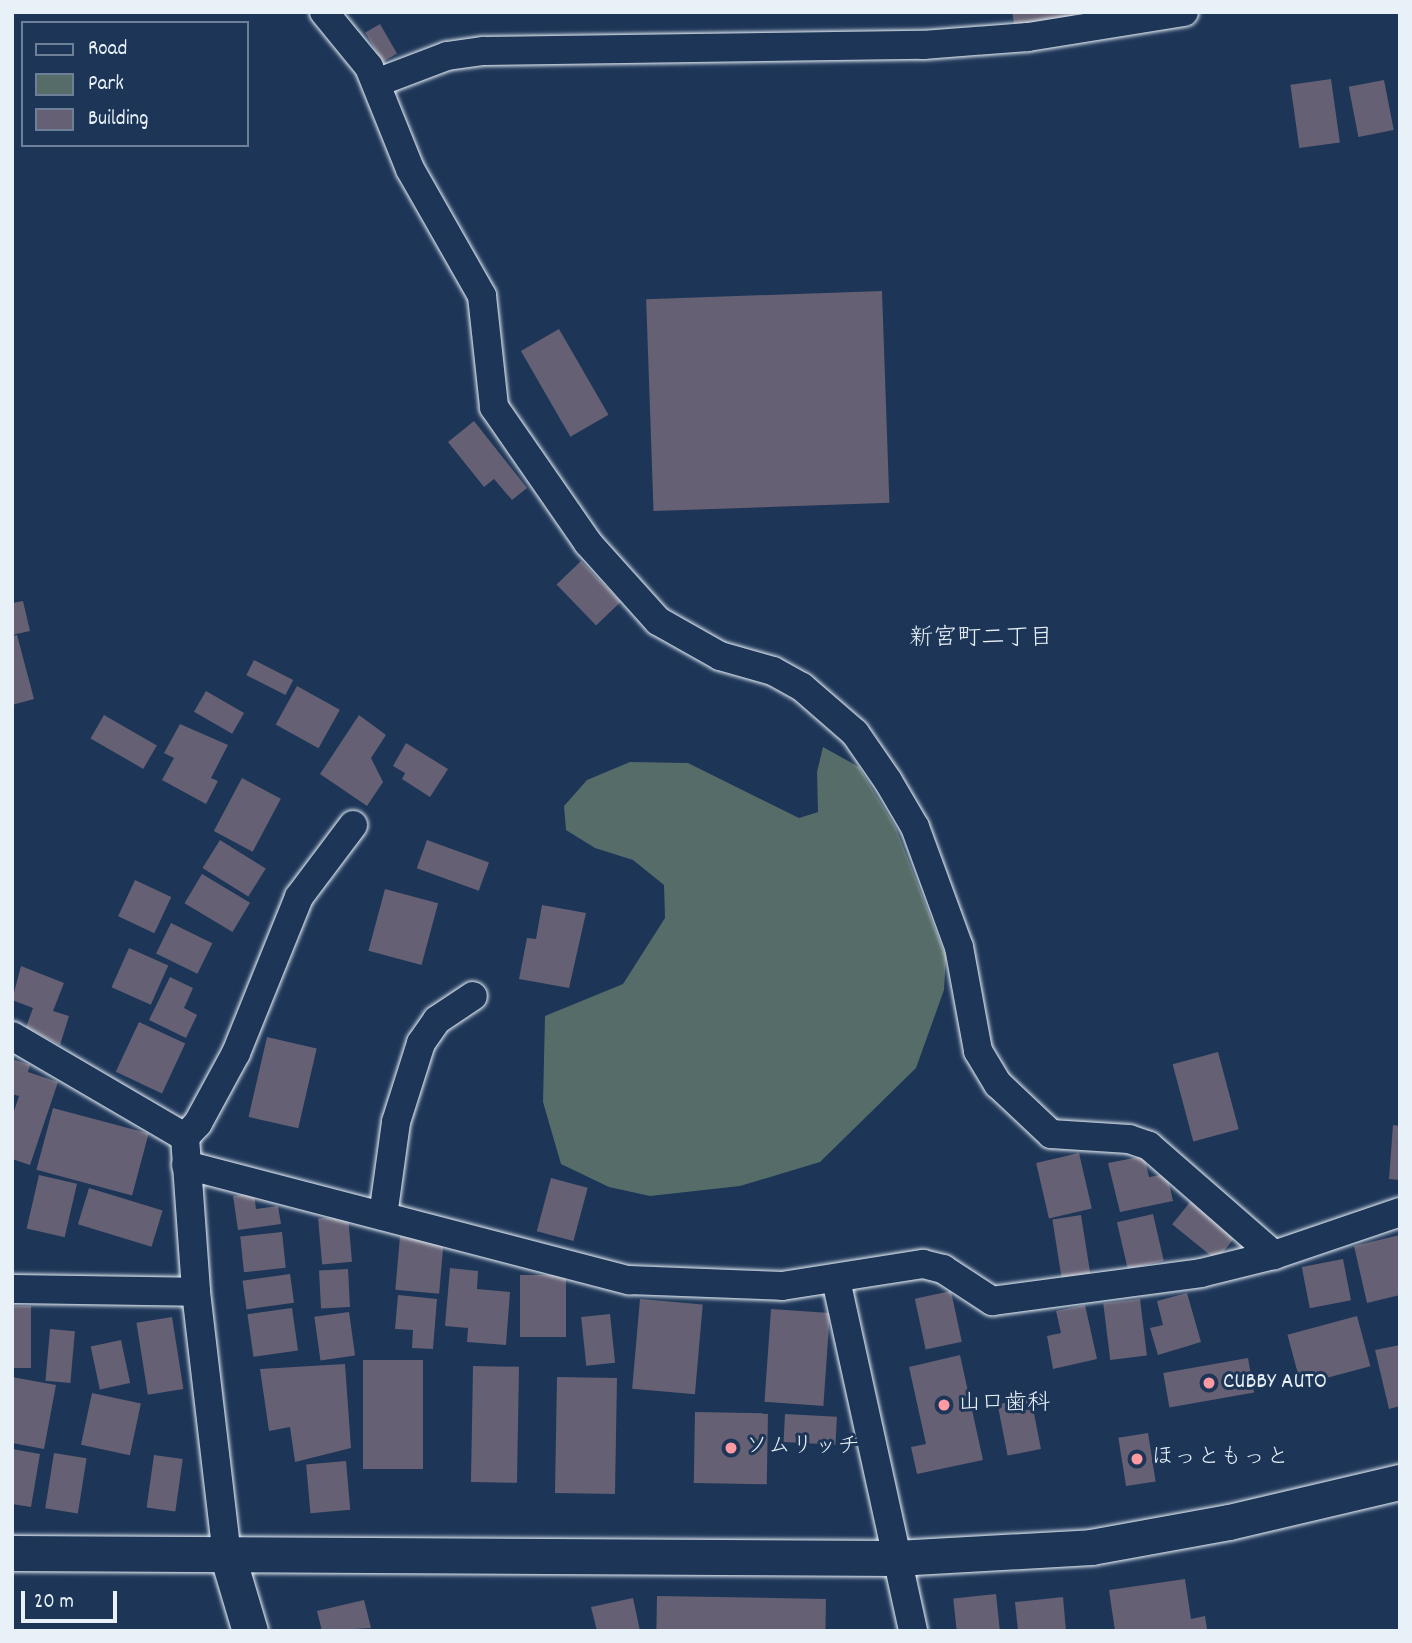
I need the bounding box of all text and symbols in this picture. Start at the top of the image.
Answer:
legend [21,21,248,147]
text: Road [88,35,127,65]
text: Park [88,70,124,100]
text: Building [88,105,148,135]
district label: 新宮町二丁目 [909,626,1053,654]
place label: CUBBY AUTO [1223,1369,1327,1397]
marker: CUBBY AUTO [1201,1375,1217,1391]
place label: 山口歯科 [958,1391,1050,1419]
marker: 山口歯科 [936,1397,952,1413]
place label: ソムリッチ [745,1434,860,1462]
marker: ソムリッチ [723,1440,739,1456]
place label: ほっともっと [1151,1445,1289,1473]
marker: ほっともっと [1129,1451,1145,1467]
scale bar [24,1576,121,1620]
text: 20 m [34,1588,74,1618]

